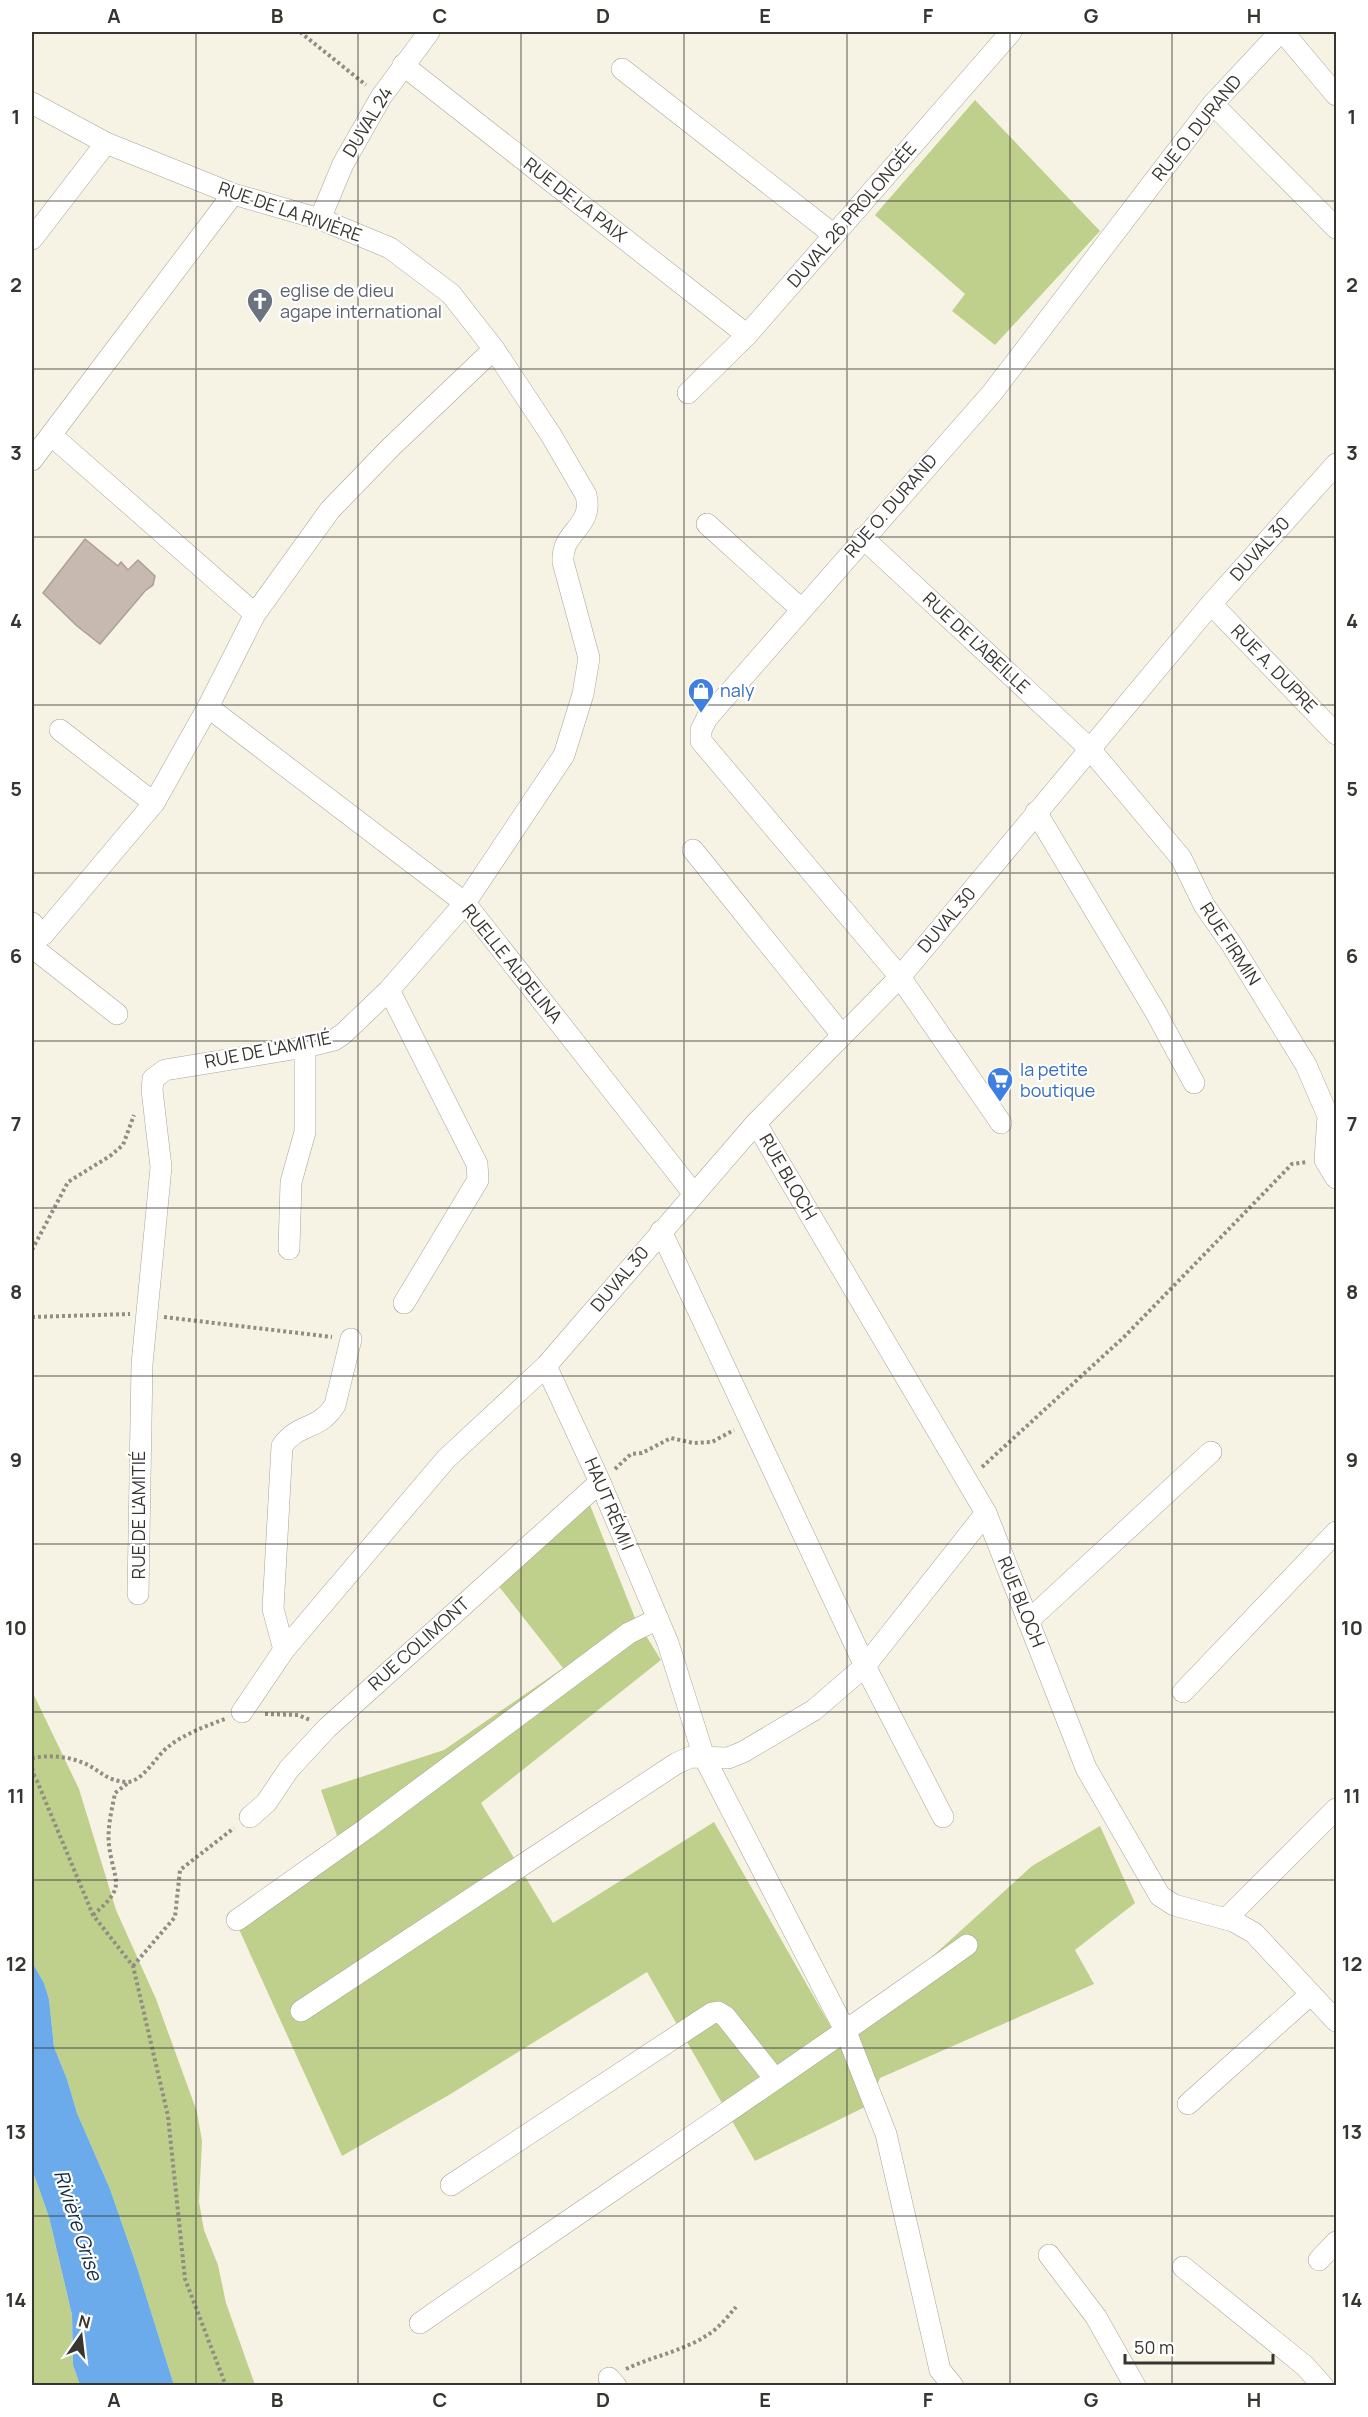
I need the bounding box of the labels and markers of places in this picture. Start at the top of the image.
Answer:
place label: eglise de dieu agape international [280,278,442,323]
church icon: eglise de dieu agape international [245,286,275,324]
shop icon: naly [686,676,716,714]
place label: naly [720,678,755,702]
place label: la petite boutique [1020,1057,1095,1102]
supermarket icon: la petite boutique [985,1065,1015,1103]

